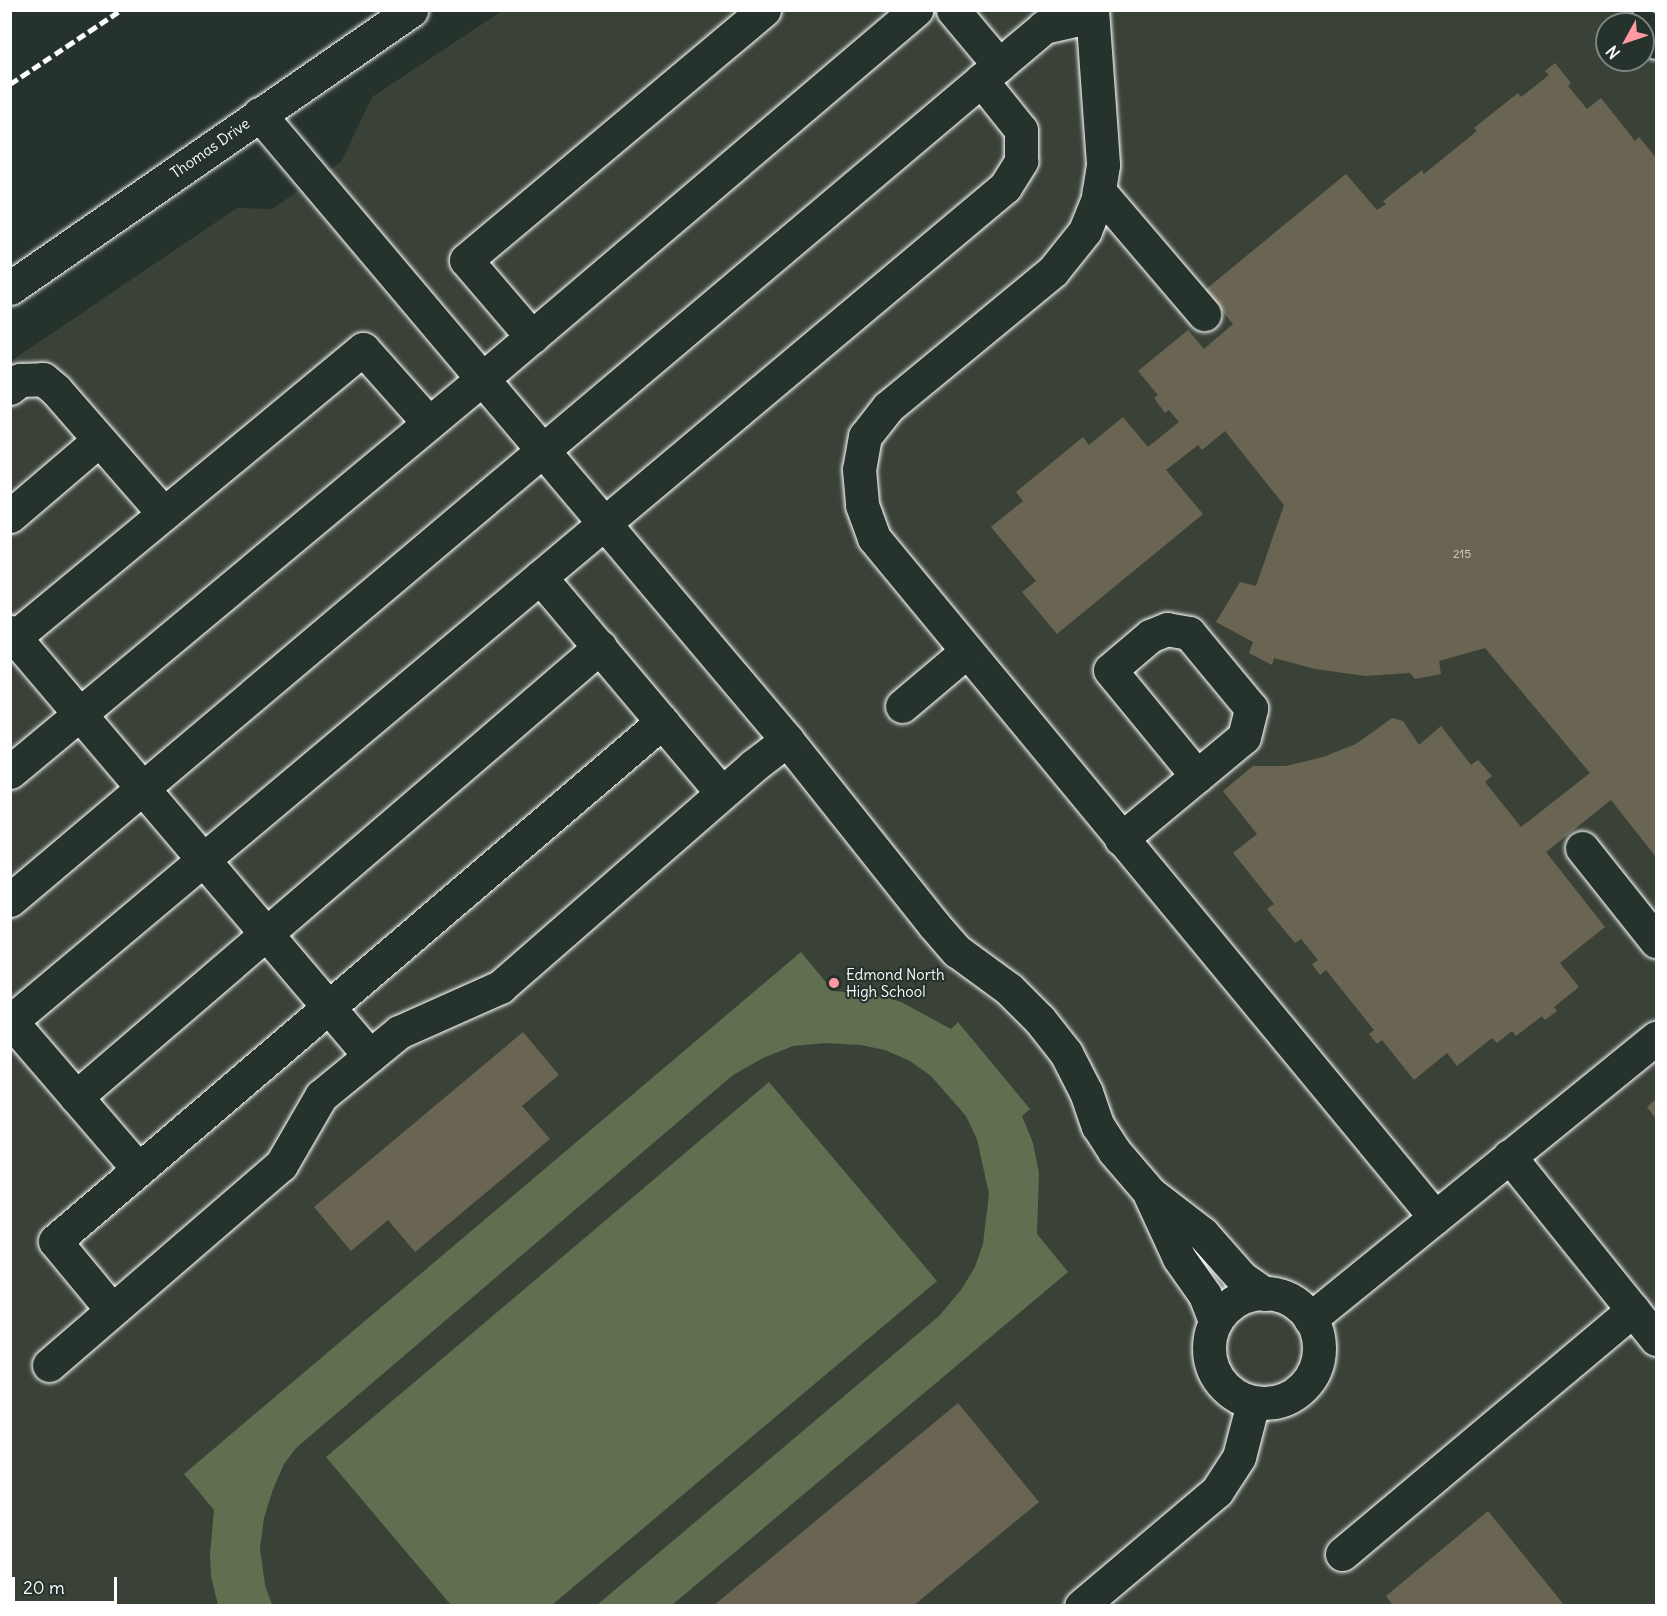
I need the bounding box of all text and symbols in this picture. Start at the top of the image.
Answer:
north arrow [1595,12,1655,72]
text: N [1602,42,1624,63]
street label: Thomas Drive [167,114,253,182]
house number: 215 [1453,547,1471,561]
place label: Edmond North High School [846,965,945,1000]
marker: Edmond North High School [827,976,841,990]
scale bar [15,1565,120,1603]
text: 20 m [23,1576,65,1599]

